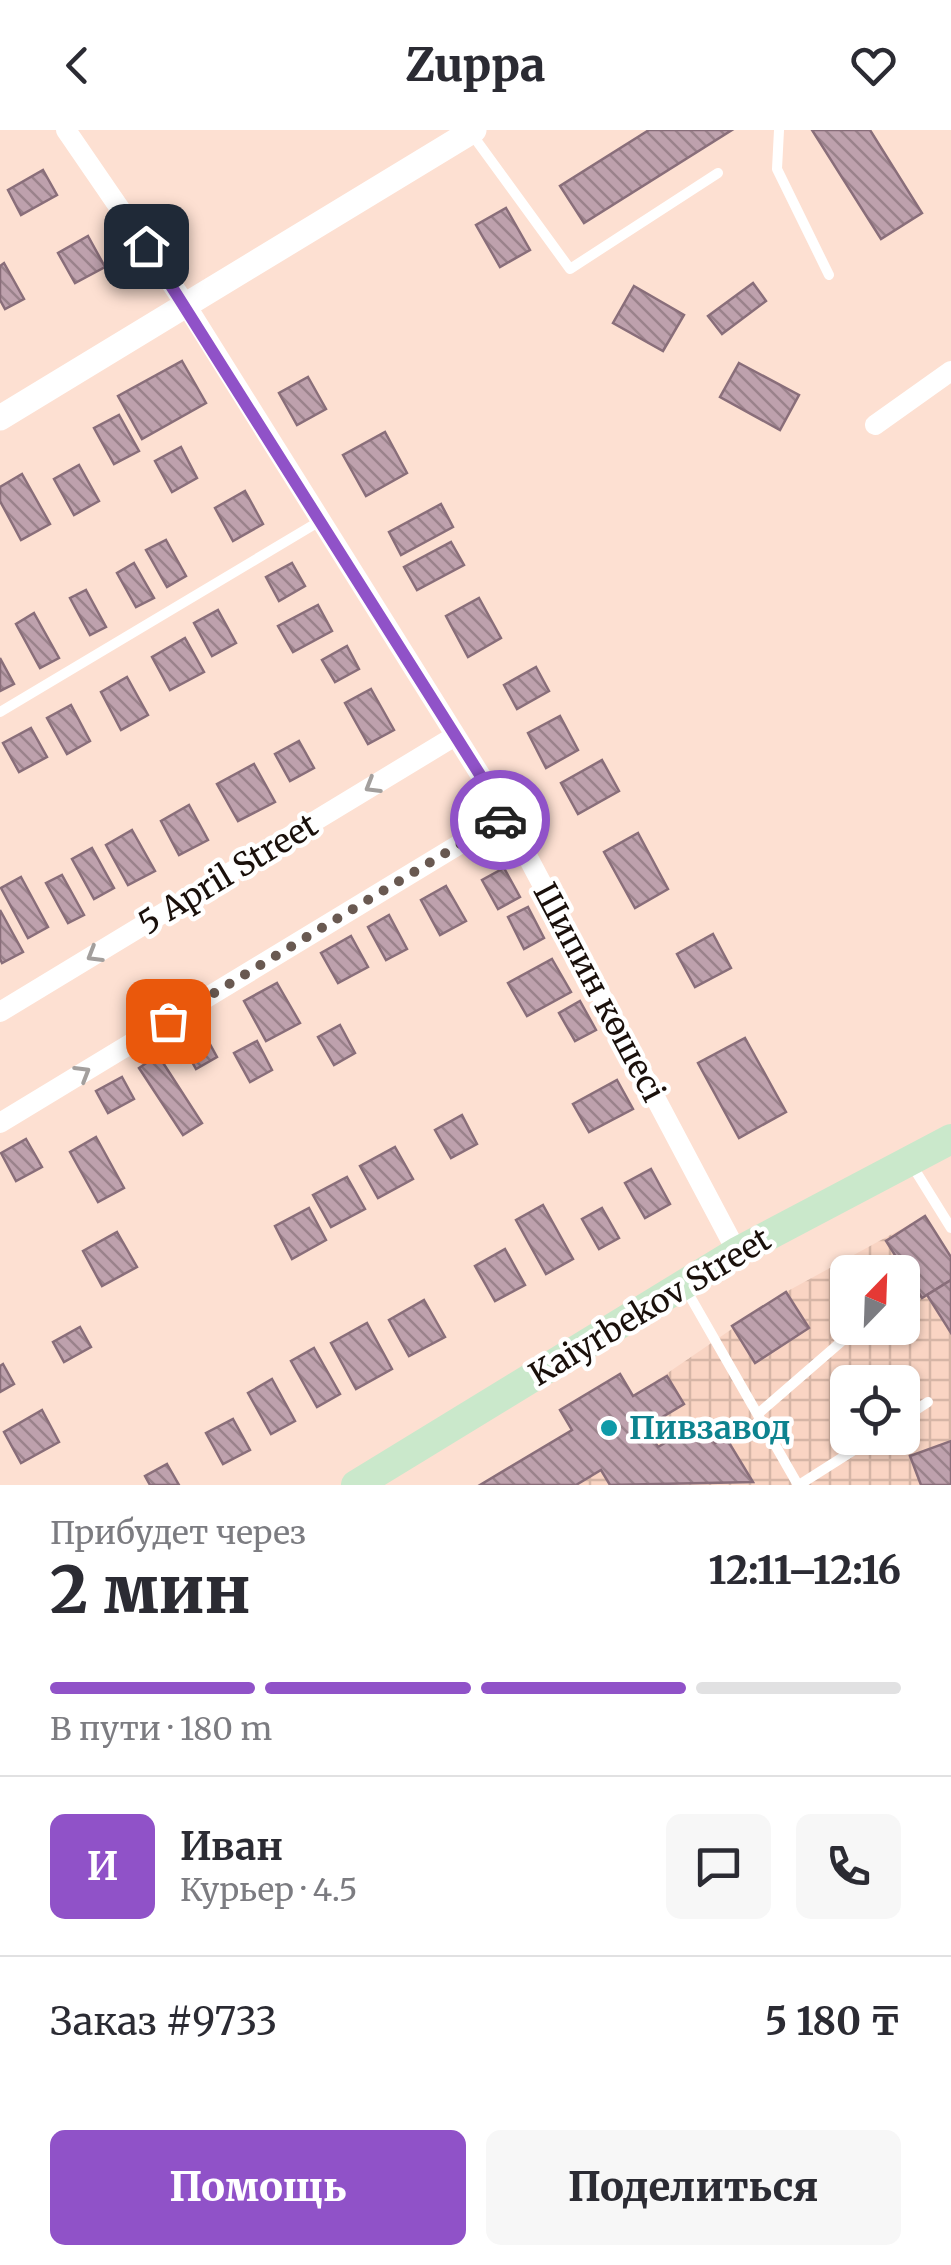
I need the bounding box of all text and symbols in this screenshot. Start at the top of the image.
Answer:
text: Zuppa [405,37,546,93]
icon: back [50,38,105,93]
icon: heart [846,38,901,93]
pin [104,204,189,289]
icon: home [119,219,174,274]
courier [450,770,550,870]
one-way arrow [365,774,383,793]
icon: car [473,793,528,848]
street label: 5 April Street [131,805,325,943]
street label: Шипин көшесі [524,876,674,1108]
one-way arrow [87,943,105,962]
pin [126,979,211,1064]
icon: bag [141,994,196,1049]
one-way arrow [72,1066,90,1085]
street label: Kaiyrbekov Street [522,1219,778,1395]
north arrow [830,1255,920,1345]
map controls [830,1255,920,1455]
button: locate [830,1365,920,1455]
place label: Пивзавод [629,1408,791,1448]
marker: Пивзавод [598,1417,620,1439]
text: Прибудет через [50,1513,306,1553]
text: 12:11–12:16 [709,1547,901,1594]
text: 2 мин [50,1549,251,1631]
text: В пути · 180 m [50,1709,272,1749]
button: chat [666,1814,771,1919]
button: phone [796,1814,901,1919]
text: Иван [180,1823,283,1870]
text: И [87,1843,118,1890]
text: Курьер · 4.5 [180,1870,357,1910]
text: Заказ #9733 [50,1998,277,2045]
text: 5 180 ₸ [765,1998,901,2045]
button: Помощь [50,2130,466,2245]
button: Поделиться [486,2130,901,2245]

